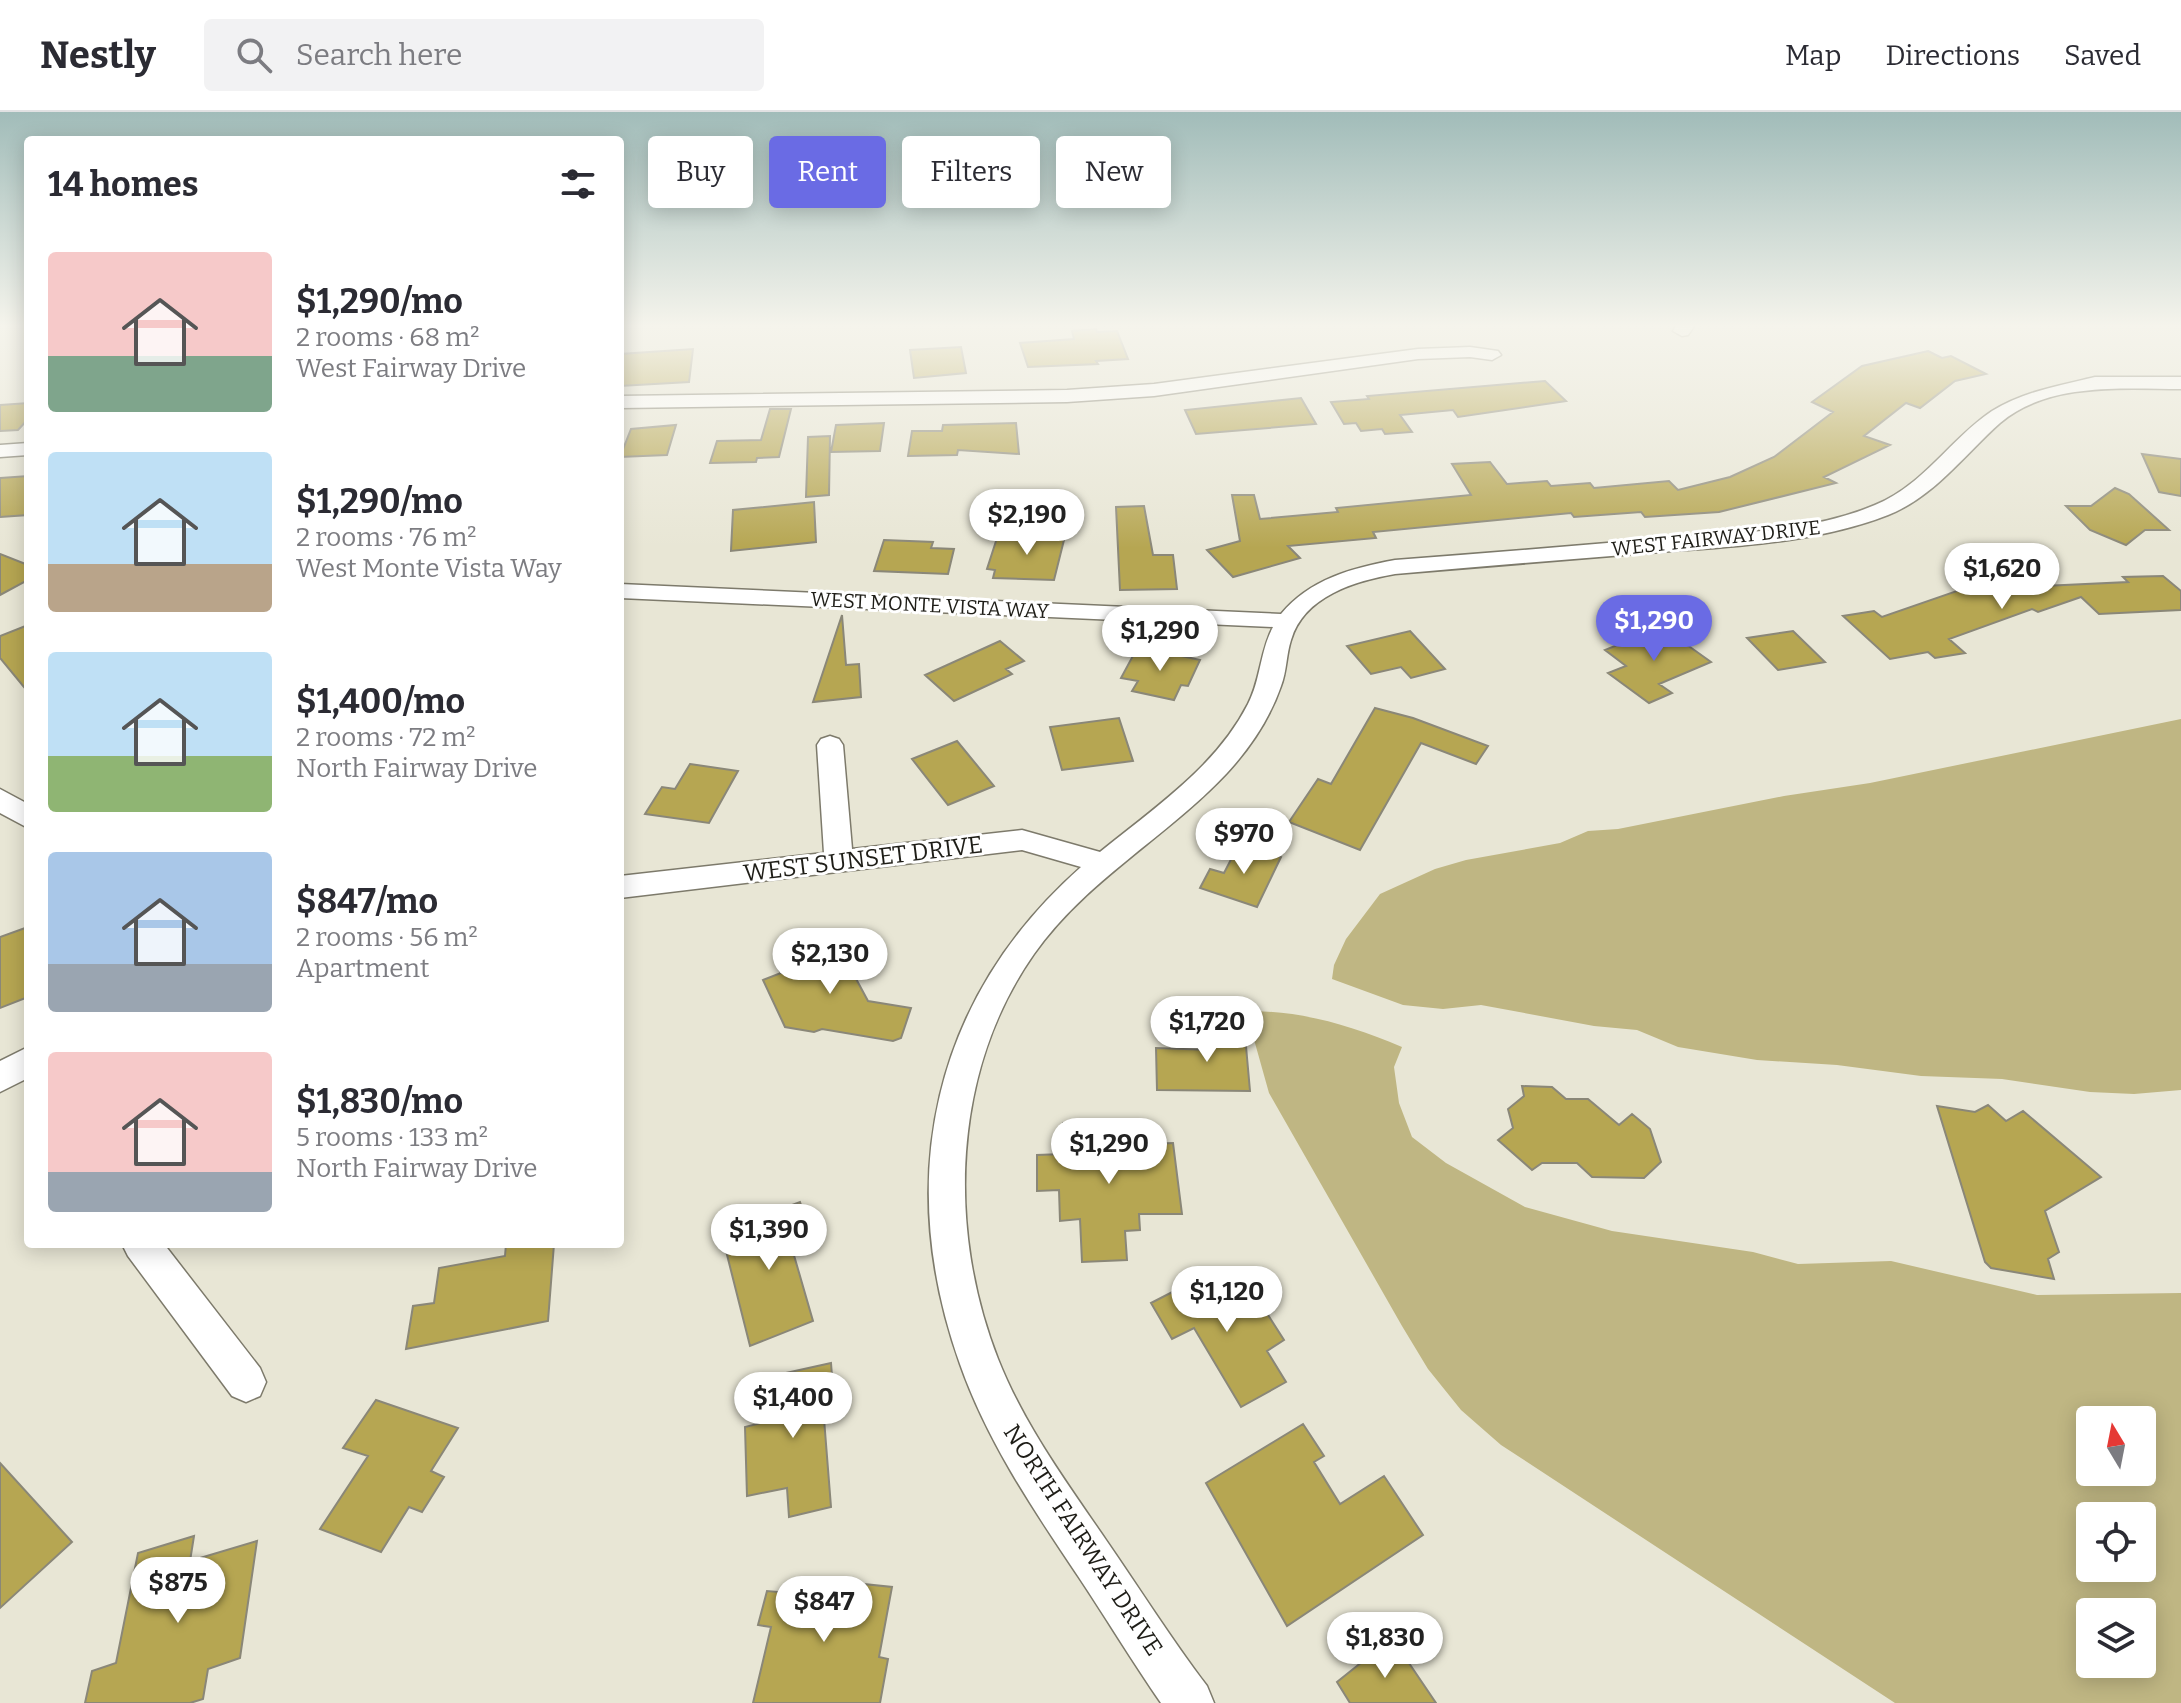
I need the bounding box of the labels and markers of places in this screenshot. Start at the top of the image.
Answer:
pin: $2,190 [962,489,1092,557]
pin: $1,620 [1937,543,2067,611]
pin: $1,290 [1589,595,1719,663]
pin: $1,290 [1095,605,1225,673]
pin: $970 [1197,808,1291,876]
pin: $2,130 [765,928,895,996]
pin: $1,720 [1142,996,1272,1064]
pin: $1,290 [1044,1118,1174,1186]
pin: $1,390 [704,1204,834,1272]
pin: $1,120 [1162,1266,1292,1334]
pin: $1,400 [728,1372,858,1440]
pin: $875 [131,1557,225,1625]
pin: $847 [777,1576,871,1644]
pin: $1,830 [1320,1612,1450,1680]

